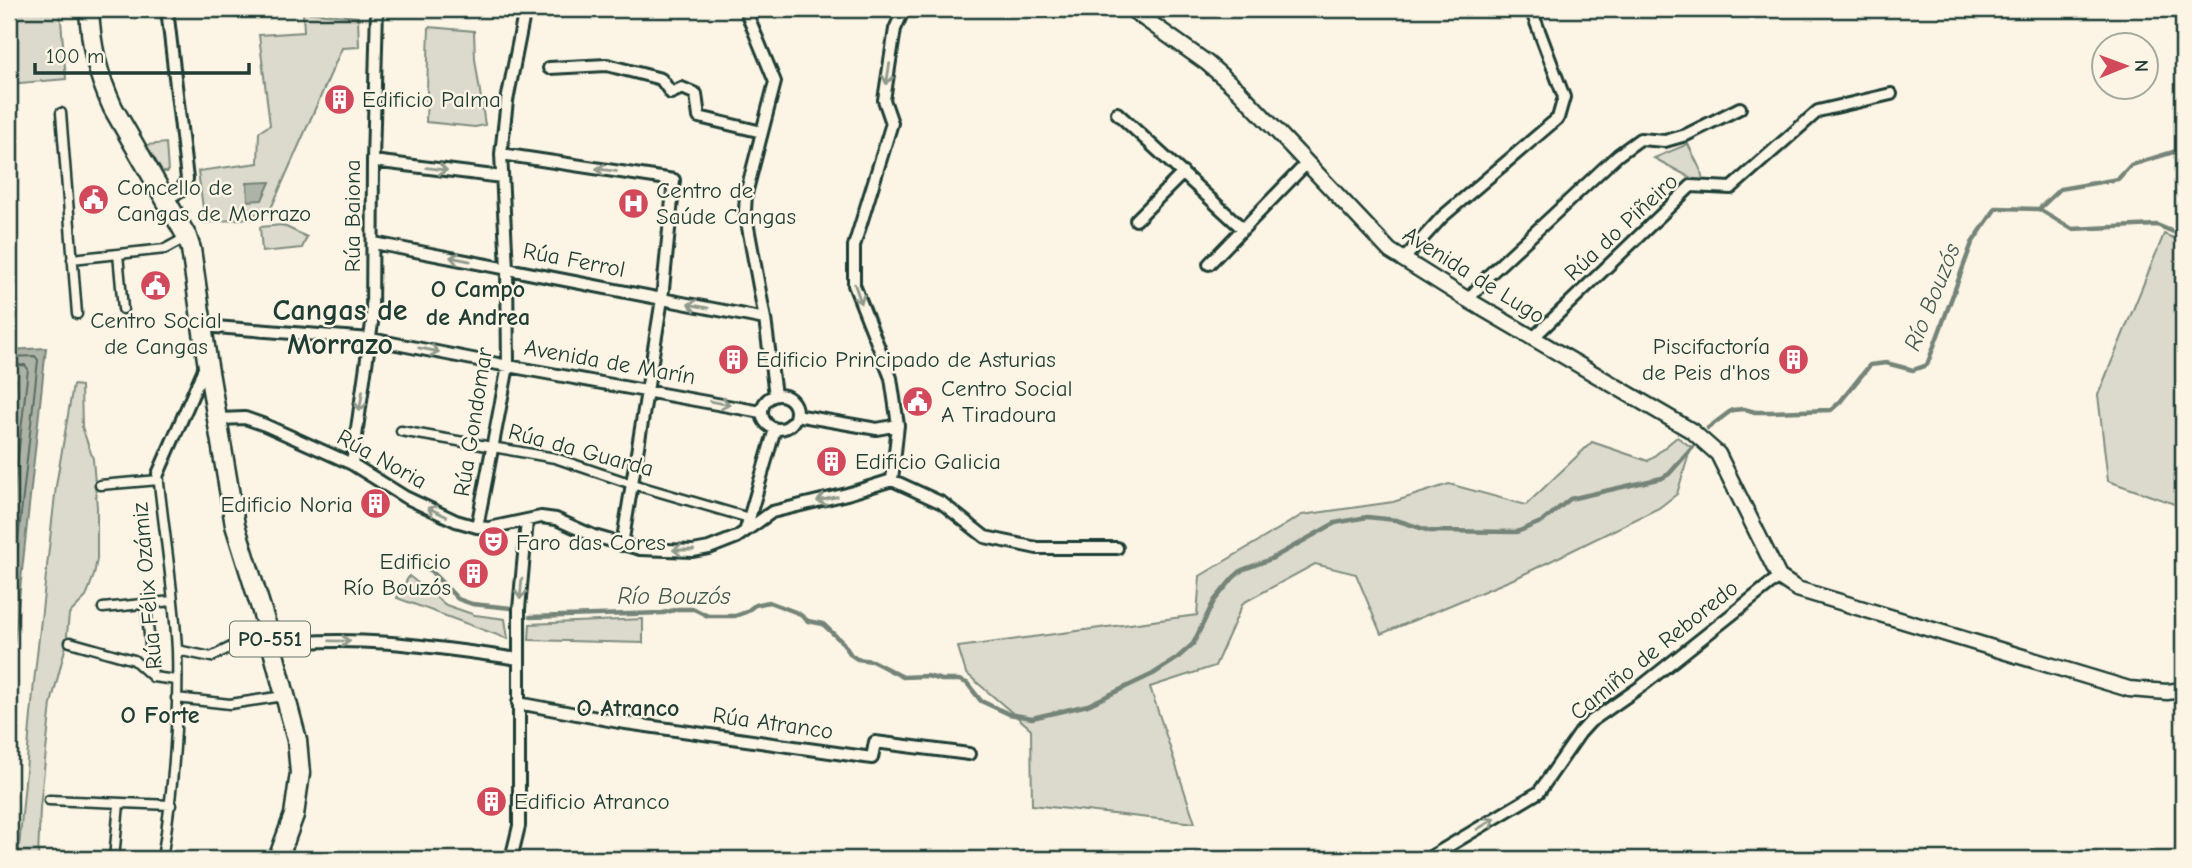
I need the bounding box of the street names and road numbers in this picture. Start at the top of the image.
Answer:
street label: Rúa Baiona [339,159,366,273]
street label: Rúa do Piñeiro [1559,168,1683,286]
street label: Avenida de Lugo [1398,221,1550,329]
street label: Rúa Ferrol [521,237,627,283]
street label: Avenida de Marín [522,334,698,390]
street label: Rúa Gondomar [448,345,498,499]
street label: Rúa da Guarda [505,418,657,482]
street label: Rúa Noria [332,423,432,495]
street label: Rúa Félix Ozámiz [126,501,168,671]
street label: Camiño de Reboredo [1565,574,1743,726]
road number: PO-551 [230,622,310,656]
street label: Rúa Atranco [711,701,835,745]

